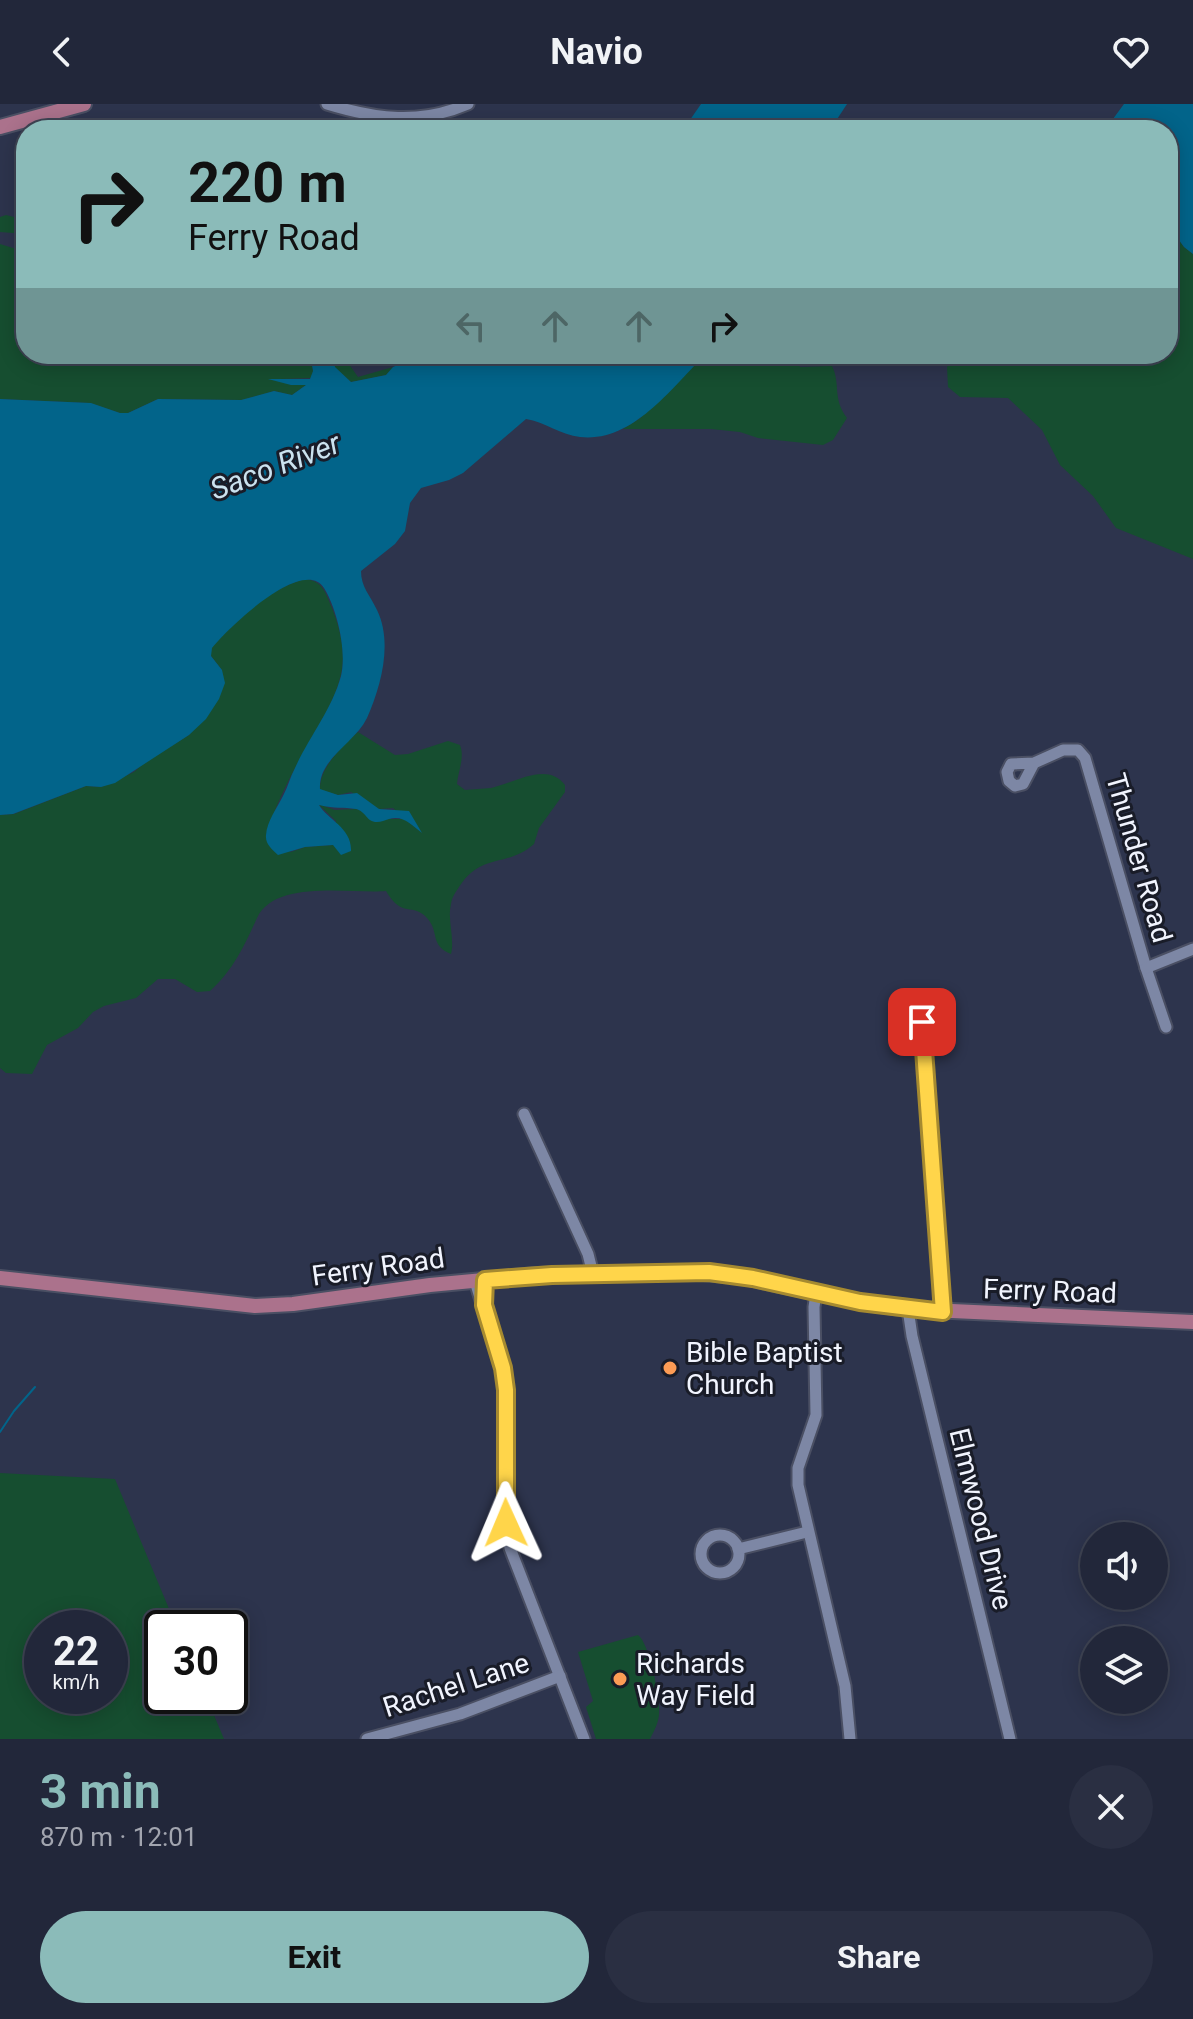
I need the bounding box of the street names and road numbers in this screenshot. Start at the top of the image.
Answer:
street label: Thunder Road [1099,770,1179,946]
street label: Ferry Road [310,1241,446,1293]
street label: Ferry Road [983,1272,1117,1310]
street label: Elmwood Drive [943,1425,1019,1613]
street label: Rachel Lane [379,1646,533,1724]

